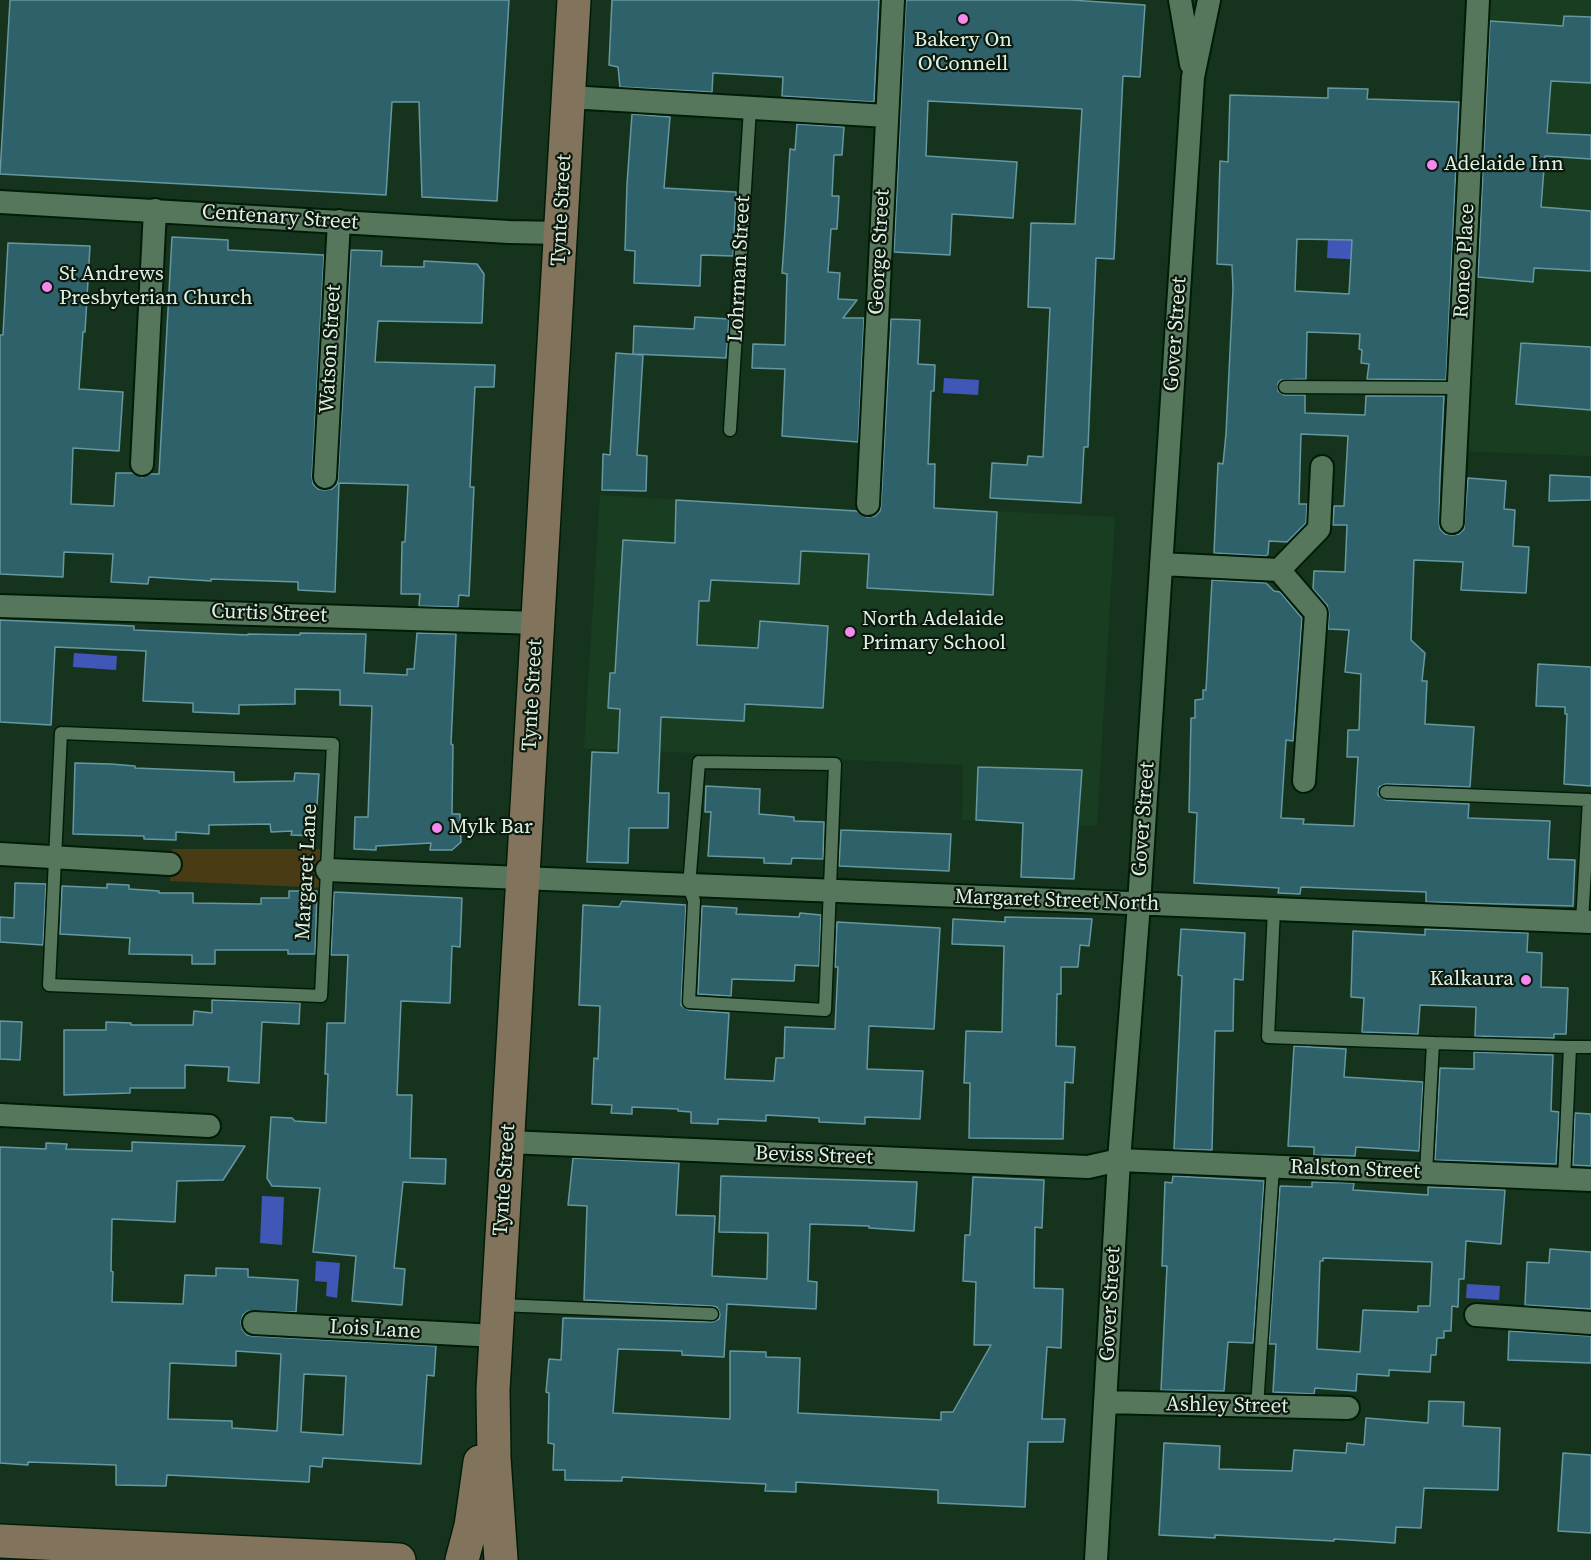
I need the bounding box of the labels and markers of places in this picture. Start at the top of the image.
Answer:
marker: Bakery On O'Connell [956,12,970,26]
place label: Bakery On O'Connell [914,28,1012,78]
place label: Adelaide Inn [1444,152,1564,178]
marker: Adelaide Inn [1425,158,1439,172]
place label: St Andrews Presbyterian Church [59,262,253,312]
marker: St Andrews Presbyterian Church [40,280,54,294]
place label: North Adelaide Primary School [862,607,1006,657]
marker: North Adelaide Primary School [843,625,857,639]
place label: Mylk Bar [449,815,533,841]
marker: Mylk Bar [430,821,444,835]
place label: Kalkaura [1429,967,1514,993]
marker: Kalkaura [1519,973,1533,987]

